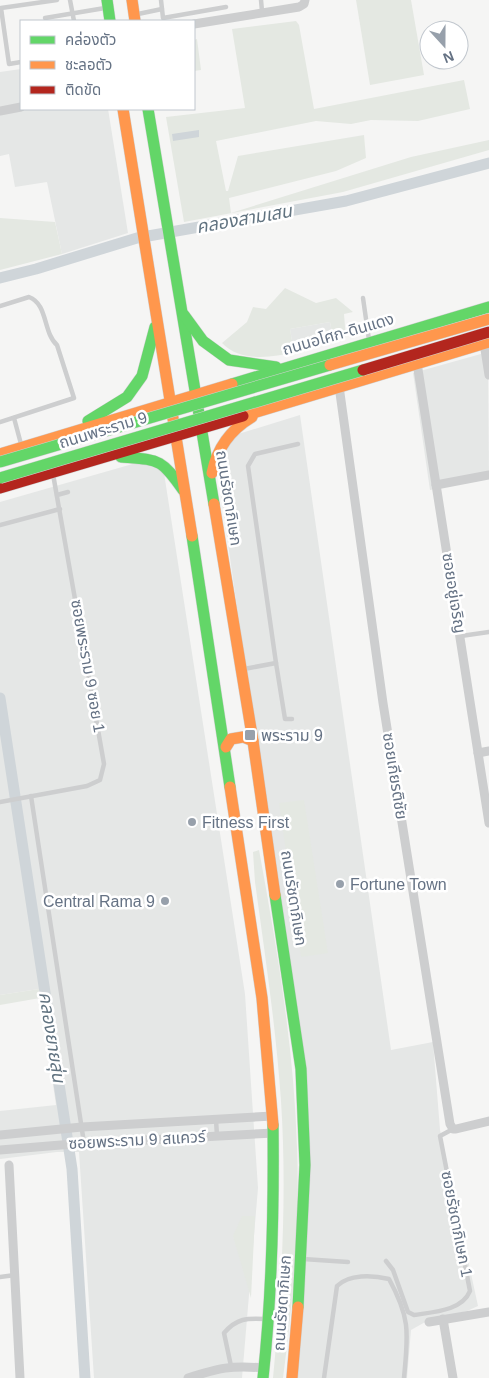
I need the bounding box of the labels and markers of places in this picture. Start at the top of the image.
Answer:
place label: พระราม 9 [261,727,323,744]
marker: พระราม 9 [243,728,257,742]
place label: Fitness First [202,814,290,831]
marker: Fitness First [186,816,198,828]
place label: Fortune Town [350,876,447,893]
marker: Fortune Town [334,878,346,890]
place label: Central Rama 9 [43,893,155,910]
marker: Central Rama 9 [159,895,171,907]

